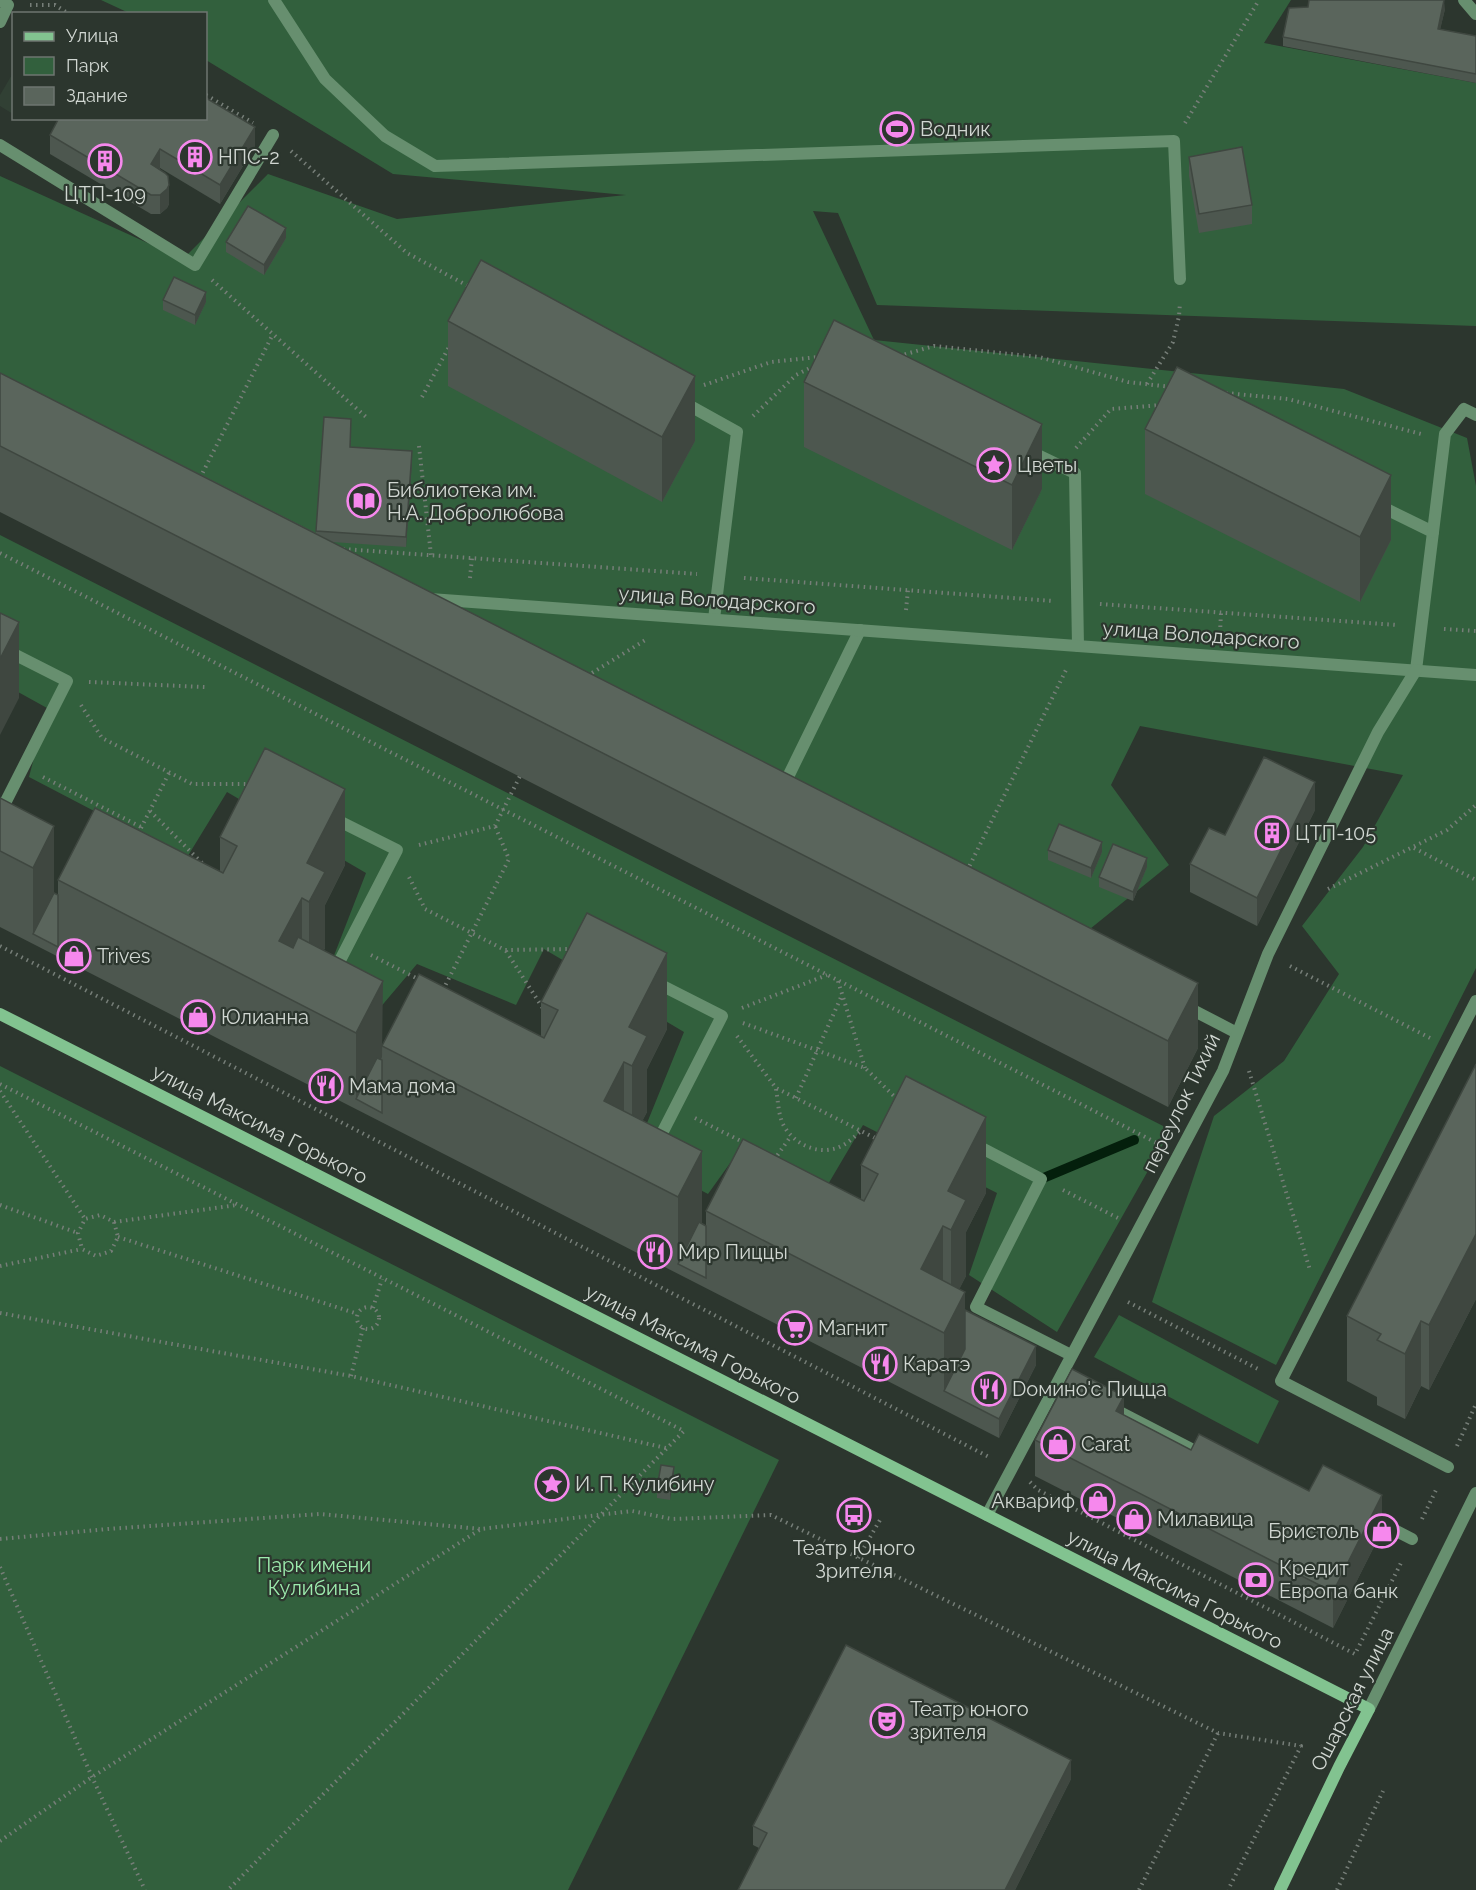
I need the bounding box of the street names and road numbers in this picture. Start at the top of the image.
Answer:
street label: улица Володарского [618,581,817,619]
street label: улица Володарского [1102,616,1301,654]
street label: переулок Тихий [1137,1029,1225,1177]
street label: улица Максима Горького [148,1059,372,1189]
street label: улица Максима Горького [581,1279,805,1409]
street label: улица Максима Горького [1063,1524,1287,1654]
street label: Ошарская улица [1305,1623,1399,1775]

